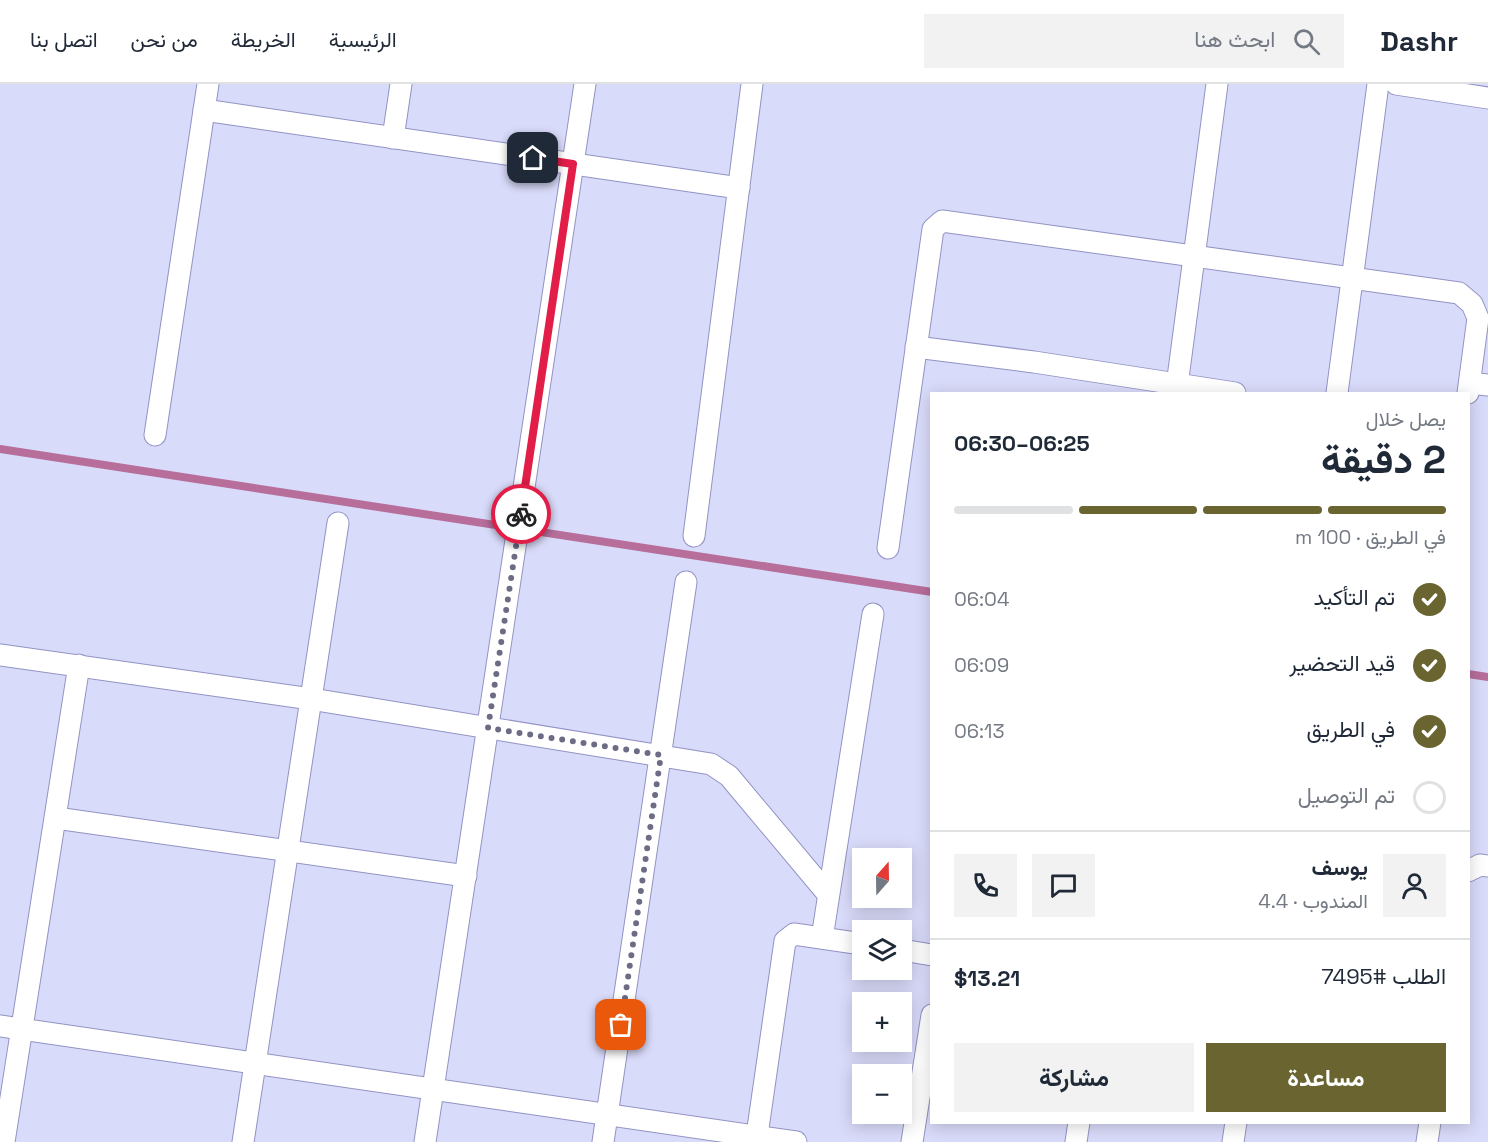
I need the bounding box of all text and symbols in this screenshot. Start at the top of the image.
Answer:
search box [924,14,1344,68]
text: Dashr [1380,23,1458,59]
text: ابحث هنا [1194,25,1275,53]
icon: search [1290,25,1323,58]
text: اتصل بنا [30,26,98,53]
text: من نحن [131,26,198,53]
text: الخريطة [231,26,296,53]
text: الرئيسية [329,26,397,53]
pin [507,132,558,183]
icon: home [516,141,549,174]
text: يصل خلال [1366,406,1446,432]
text: 06:25–06:30 [954,429,1090,457]
text: 2 دقيقة [1321,435,1446,484]
courier [491,484,551,544]
icon: bike [505,498,538,531]
text: في الطريق · 100 m [1295,524,1446,550]
text: تم التأكيد [1314,583,1395,611]
icon: check [1413,583,1446,616]
text: 06:04 [954,586,1009,612]
text: قيد التحضير [1289,649,1395,677]
icon: check [1413,649,1446,682]
text: 06:09 [954,652,1009,678]
text: في الطريق [1306,715,1395,743]
icon: check [1413,715,1446,748]
text: 06:13 [954,718,1005,744]
text: تم التوصيل [1298,781,1395,809]
north arrow [852,848,912,908]
map controls [852,848,912,1124]
text: يوسف [1312,853,1368,881]
button: phone [954,854,1017,917]
button: chat [1032,854,1095,917]
button: person [1383,854,1446,917]
text: المندوب · 4.4 [1258,888,1368,914]
button: layers [852,920,912,980]
text: الطلب #7495 [1321,962,1446,990]
text: $13.21 [954,964,1020,992]
button: + [852,992,912,1052]
pin [595,999,646,1050]
icon: bag [604,1008,637,1041]
button: مشاركة [954,1043,1194,1112]
button: مساعدة [1206,1043,1446,1112]
button: − [852,1064,912,1124]

